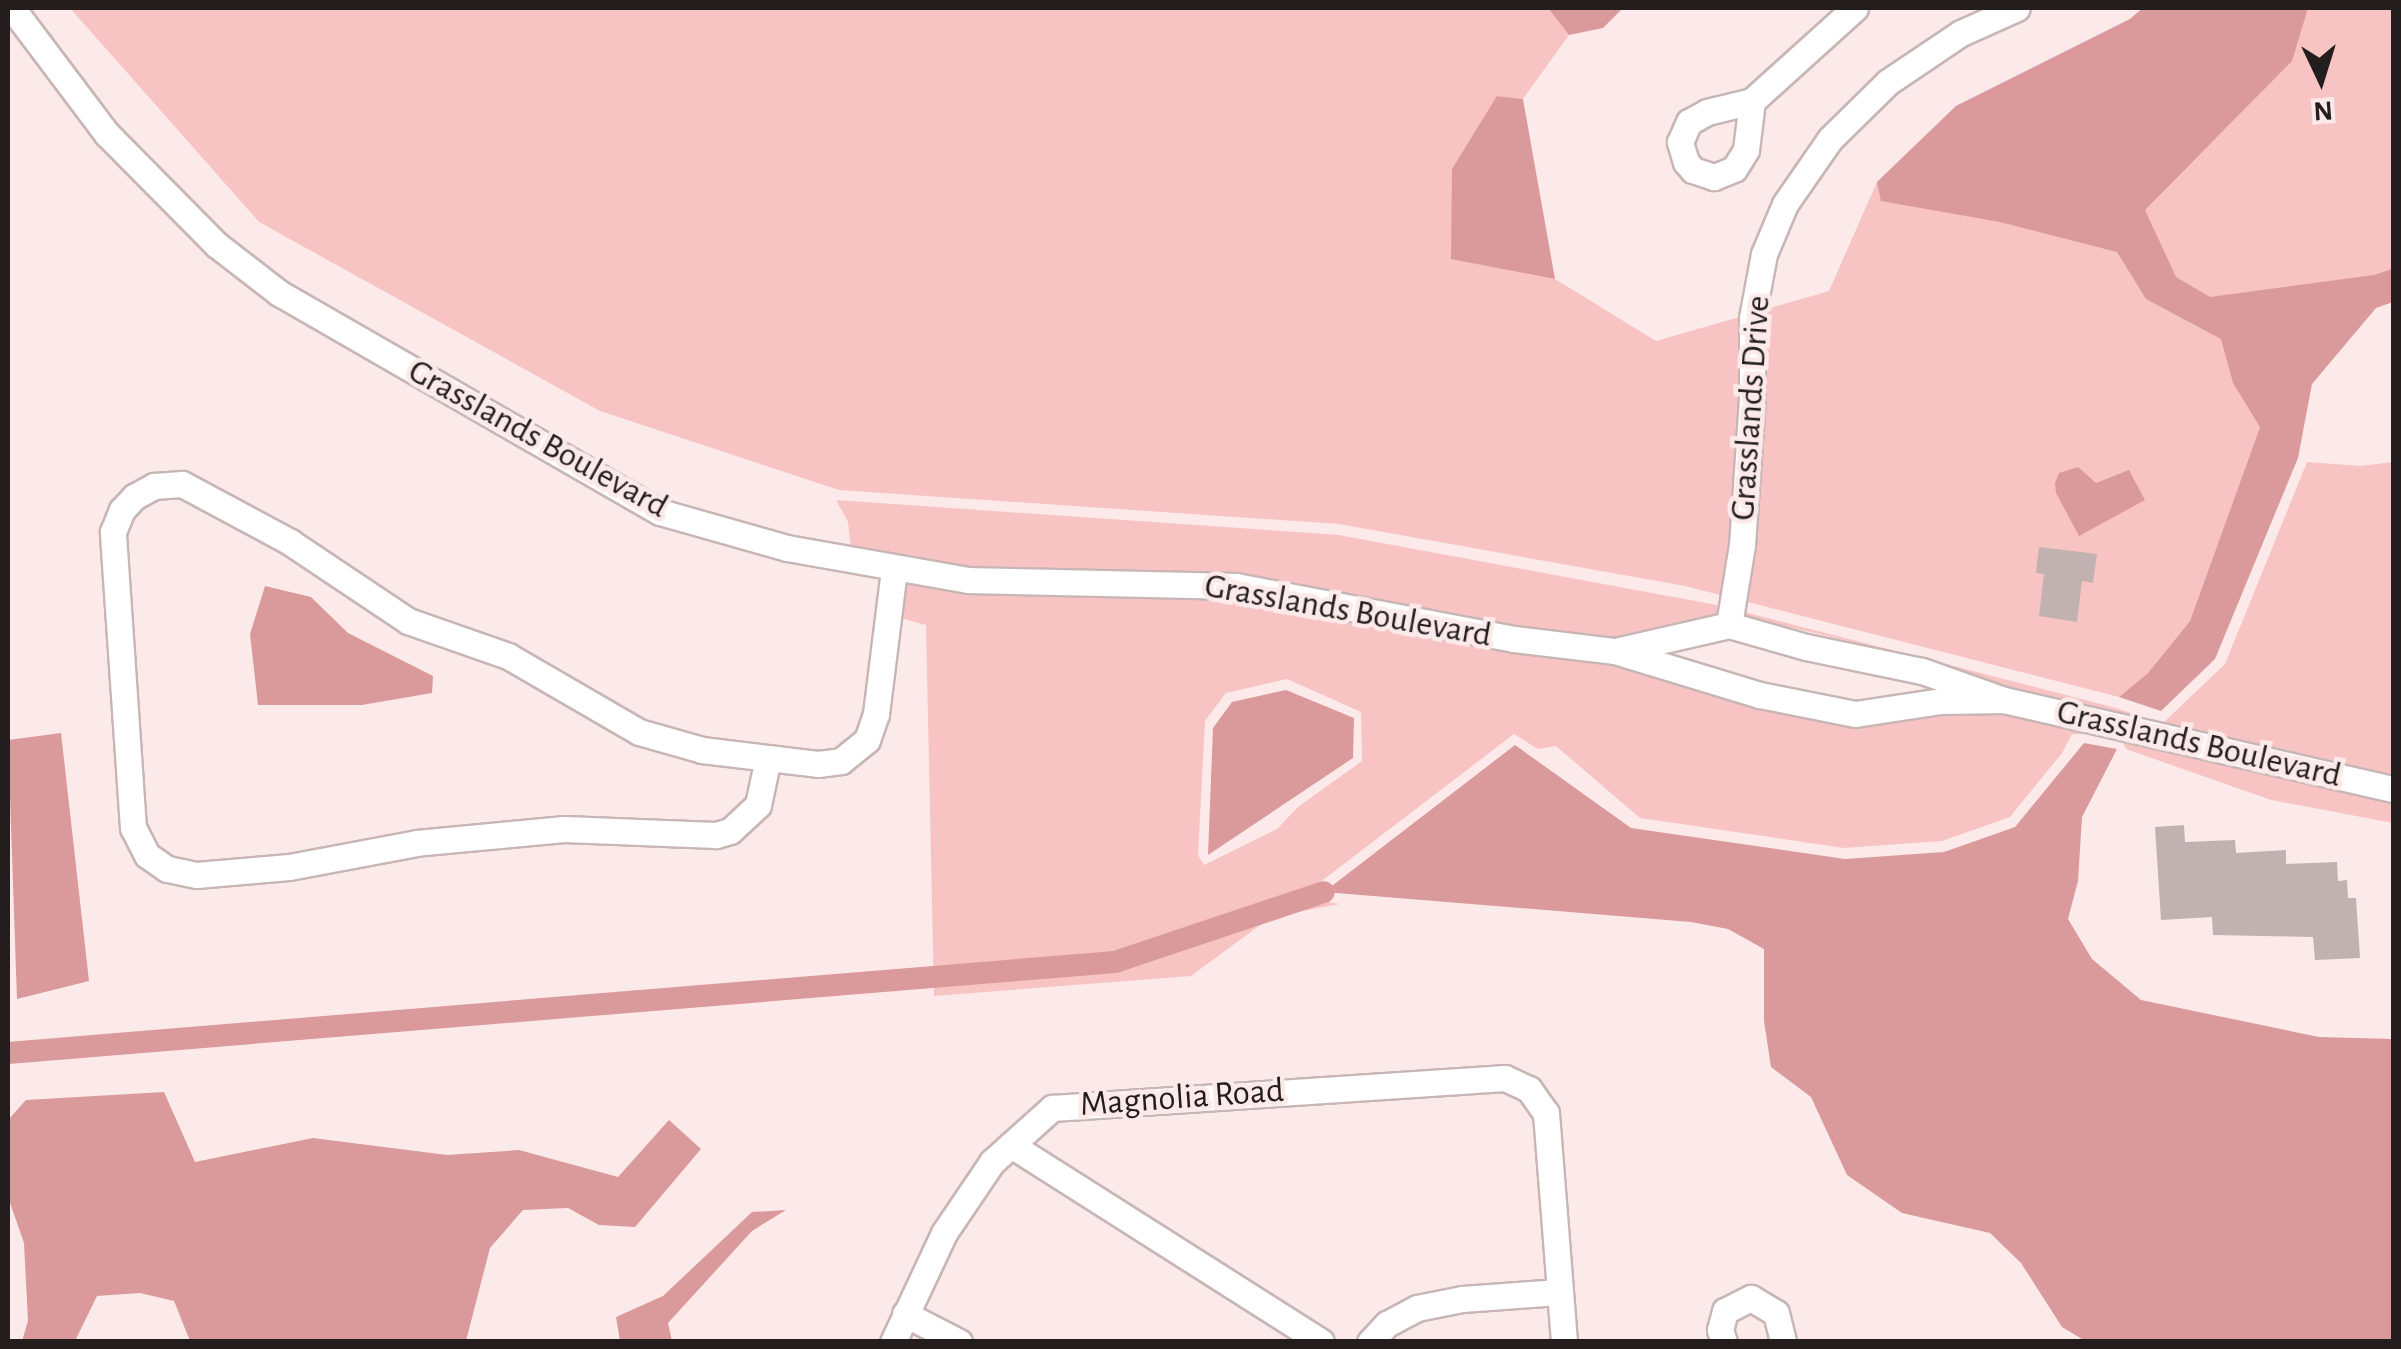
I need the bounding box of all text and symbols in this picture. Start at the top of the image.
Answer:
north arrow [2271,30,2371,130]
text: N [2312,95,2334,125]
street label: Grasslands Drive [1722,294,1780,522]
street label: Grasslands Boulevard [401,350,675,528]
street label: Grasslands Boulevard [1201,565,1495,657]
street label: Grasslands Boulevard [2053,691,2345,797]
street label: Magnolia Road [1079,1070,1285,1126]

